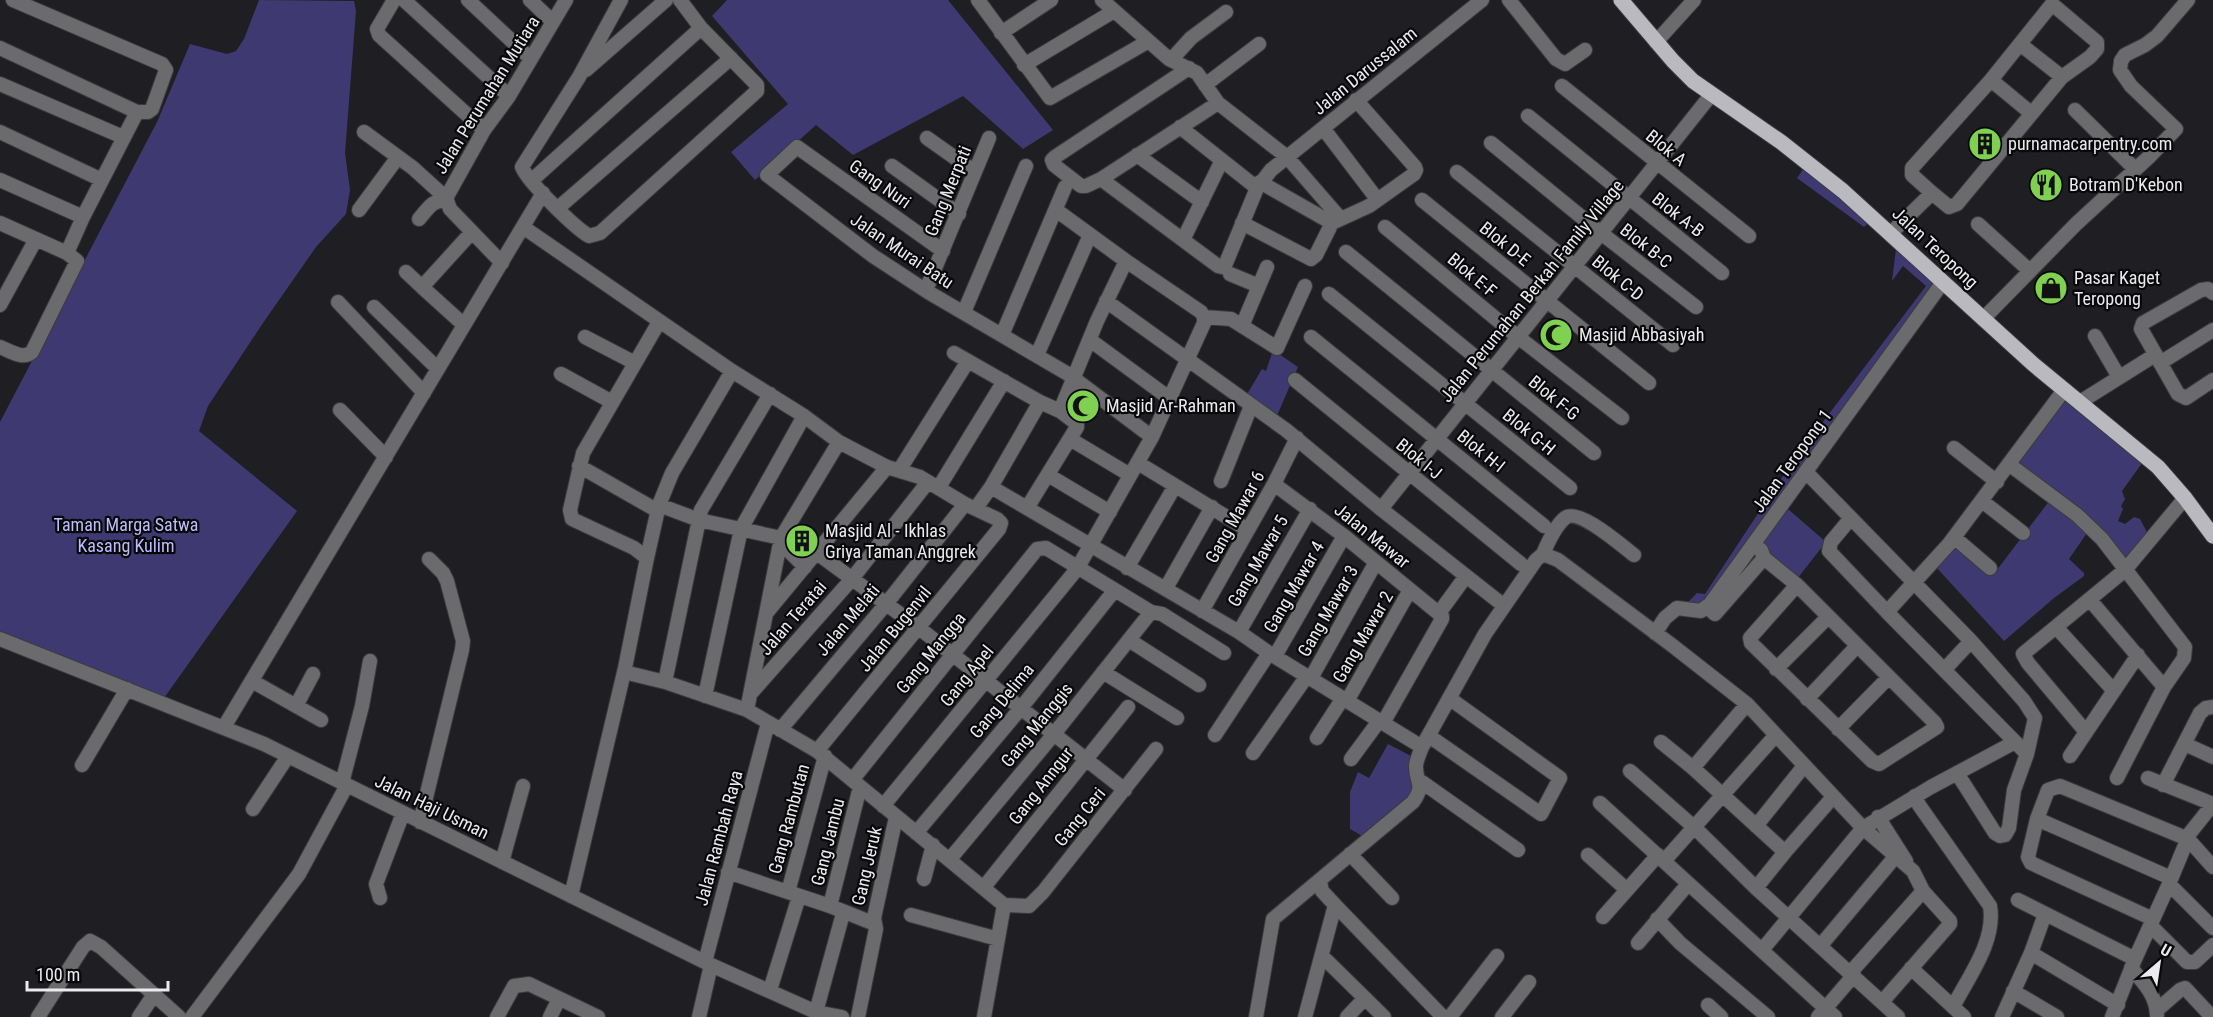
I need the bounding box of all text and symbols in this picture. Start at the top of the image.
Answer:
street label: Jalan Perumahan Mutiara [429,12,544,177]
street label: Jalan Darussalam [1309,22,1421,119]
street label: Blok A [1642,125,1691,171]
building icon: purnamacarpentry.com [1967,126,2003,162]
place label: purnamacarpentry.com [2008,133,2172,154]
street label: Gang Merpati [920,143,975,239]
street label: Gang Nuri [845,155,915,212]
restaurant icon: Botram D'Kebon [2028,167,2064,203]
place label: Botram D'Kebon [2069,174,2183,195]
street label: Jalan Perumahan Berkah Family Village [1435,175,1628,406]
street label: Blok A-B [1648,188,1708,241]
street label: Jalan Teropong [1888,203,1982,293]
street label: Jalan Murai Batu [847,208,958,293]
street label: Blok D-E [1476,217,1535,270]
street label: Blok B-C [1616,219,1676,272]
street label: Blok E-F [1444,248,1501,301]
street label: Blok C-D [1588,251,1648,305]
place label: Pasar Kaget Teropong [2074,267,2160,309]
shop icon: Pasar Kaget Teropong [2033,270,2069,306]
mosque icon: Masjid Abbasiyah [1538,317,1574,353]
place label: Masjid Abbasiyah [1579,324,1704,345]
street label: Blok F-G [1525,371,1584,424]
mosque icon: Masjid Ar-Rahman [1065,388,1101,424]
place label: Masjid Ar-Rahman [1106,395,1236,416]
street label: Blok G-H [1499,404,1560,459]
street label: Jalan Teropong 1 [1747,405,1836,516]
street label: Blok H-I [1453,425,1509,476]
street label: Blok I-J [1392,434,1446,483]
street label: Gang Mawar 6 [1201,467,1268,566]
street label: Jalan Mawar [1330,499,1415,573]
street label: Gang Mawar 5 [1223,511,1292,610]
park label: Taman Marga Satwa Kasang Kulim [54,514,198,556]
place label: Masjid Al - Ikhlas Griya Taman Anggrek [825,520,976,562]
building icon: Masjid Al - Ikhlas Griya Taman Anggrek [784,523,820,559]
street label: Gang Mawar 4 [1259,537,1328,636]
street label: Gang Mawar 3 [1293,561,1362,660]
street label: Jalan Teratai [755,576,831,659]
street label: Jalan Melati [812,580,884,660]
street label: Jalan Bugenvil [854,582,935,675]
street label: Gang Mawar 2 [1328,587,1397,686]
street label: Gang Mangga [892,608,970,697]
street label: Gang Apel [936,641,998,711]
street label: Gang Delima [965,659,1038,742]
street label: Gang Manggis [996,678,1077,771]
street label: Gang Anngur [1004,743,1077,828]
street label: Gang Rambutan [764,762,813,876]
street label: Jalan Rambah Raya [690,768,747,908]
street label: Jalan Haji Usman [372,770,493,843]
street label: Gang Ceri [1050,783,1110,850]
street label: Gang Jambu [807,796,849,888]
street label: Gang Jeruk [847,824,886,907]
north arrow [2129,933,2189,993]
text: U [2157,940,2175,961]
scale bar [27,954,168,992]
text: 100 m [36,964,80,985]

